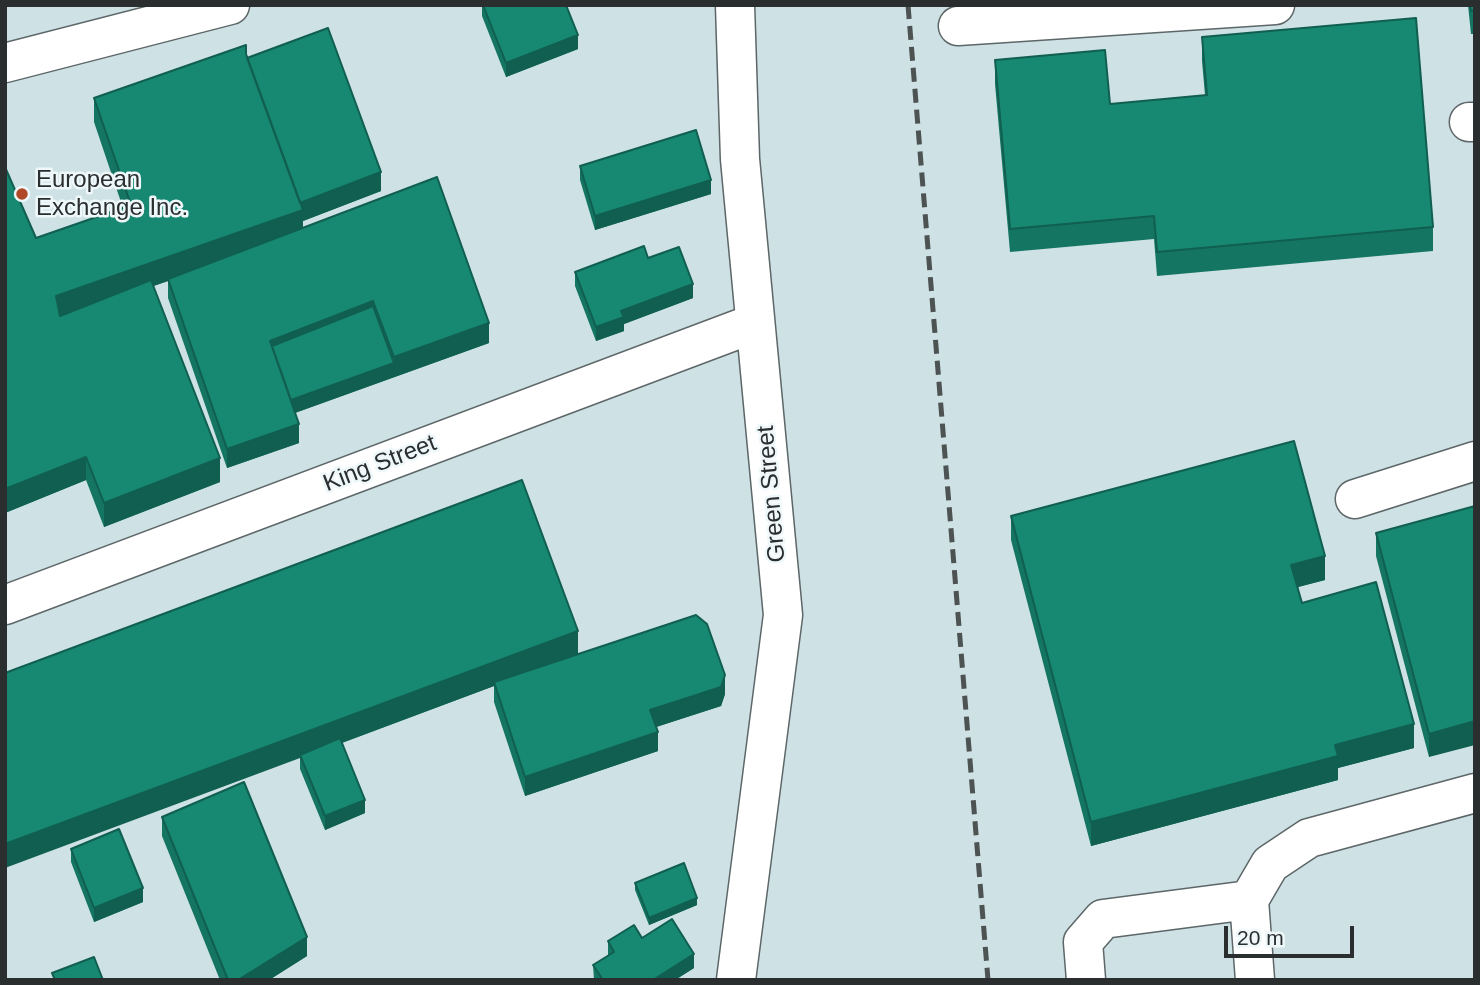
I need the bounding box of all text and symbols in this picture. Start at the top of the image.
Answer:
place label: European Exchange Inc. [36,166,188,222]
marker: European Exchange Inc. [14,186,30,202]
street label: Green Street [752,424,792,564]
street label: King Street [319,429,441,499]
scale bar [1228,912,1358,956]
text: 20 m [1237,926,1284,949]

